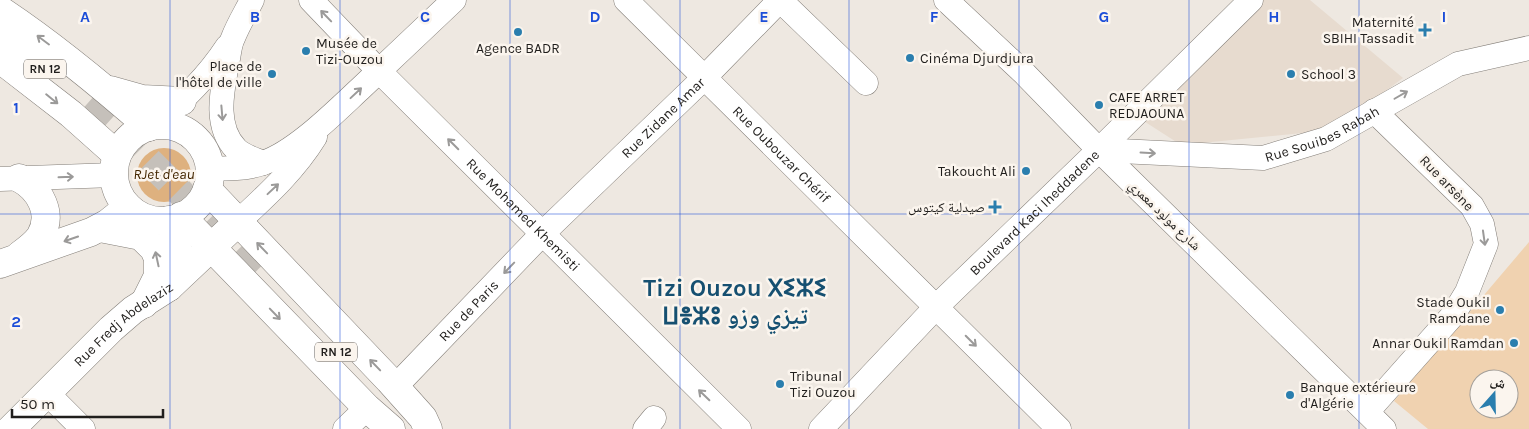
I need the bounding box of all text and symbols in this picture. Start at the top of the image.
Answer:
text: A [80,7,90,26]
text: B [250,7,260,26]
text: C [420,7,430,26]
text: D [590,7,601,26]
text: E [759,7,769,26]
text: F [930,7,939,26]
text: G [1099,7,1109,26]
text: H [1268,7,1280,26]
text: I [1442,7,1446,26]
one-way arrow [320,10,332,22]
place label: Maternité SBIHI Tassadit [1323,14,1414,47]
marker: Maternité SBIHI Tassadit [1418,23,1432,37]
marker: Agence BADR [512,26,524,38]
one-way arrow [37,35,50,46]
place label: Musée de Tizi-Ouzou [316,35,383,68]
place label: Agence BADR [476,40,560,57]
marker: Musée de Tizi-Ouzou [300,45,312,57]
place label: Cinéma Djurdjura [920,50,1034,67]
marker: Cinéma Djurdjura [904,52,916,64]
place label: Place de l'hôtel de ville [175,58,262,91]
road number: RN 12 [24,60,66,78]
place label: School 3 [1301,66,1356,83]
marker: Place de l'hôtel de ville [266,68,278,80]
marker: School 3 [1285,68,1297,80]
street label: Rue Zidane Amar [618,73,709,162]
one-way arrow [350,87,362,99]
place label: CAFE ARRET REDJAOUNA [1109,89,1184,122]
one-way arrow [1393,90,1407,100]
one-way arrow [46,94,59,105]
text: 1 [13,98,19,117]
marker: CAFE ARRET REDJAOUNA [1093,99,1105,111]
street label: Rue Oubouzar Chérif [729,102,834,207]
street label: Rue Souibes Rabah [1263,103,1382,166]
one-way arrow [217,104,227,120]
one-way arrow [447,138,459,150]
street label: Boulevard Kaci Iheddadene [966,146,1103,279]
one-way arrow [1139,148,1155,158]
street label: Rue arsène [1416,152,1477,215]
street label: Rue Mohamed Khemisti [463,155,583,275]
place label: Takoucht Ali [938,163,1016,180]
water label: RJet d'eau [133,165,195,183]
marker: Takoucht Ali [1020,165,1032,177]
one-way arrow [58,172,74,181]
street label: شارع مولود معمري [1123,177,1204,256]
one-way arrow [267,183,279,195]
place label: صيدلية كيتوس [908,199,985,216]
marker: صيدلية كيتوس [989,201,1001,213]
one-way arrow [1480,229,1490,245]
one-way arrow [64,235,80,244]
one-way arrow [256,242,268,254]
one-way arrow [151,251,161,267]
one-way arrow [503,262,515,274]
district label: Tizi Ouzou ⵝⵉⵣⵉ ⵡⴻⵣⵓ تيزي وزو [643,274,827,335]
street label: Rue de Paris [435,277,502,345]
street label: Rue Fredj Abdelaziz [70,279,176,370]
place label: Stade Oukil Ramdane [1416,294,1490,327]
marker: Stade Oukil Ramdane [1494,304,1506,316]
one-way arrow [269,307,281,320]
text: 2 [11,312,21,331]
one-way arrow [965,335,977,347]
place label: Annar Oukil Ramdan [1372,335,1504,352]
marker: Annar Oukil Ramdan [1508,337,1520,349]
road number: RN 12 [315,342,357,362]
one-way arrow [369,359,381,371]
place label: Tribunal Tizi Ouzou [790,368,856,401]
north arrow [1469,369,1519,419]
text: ش [1488,372,1508,393]
marker: Tribunal Tizi Ouzou [774,378,786,390]
place label: Banque extérieure d'Algérie [1300,379,1416,412]
scale bar [12,386,164,418]
one-way arrow [698,389,710,401]
marker: Banque extérieure d'Algérie [1284,389,1296,401]
text: 50 m [20,395,55,413]

